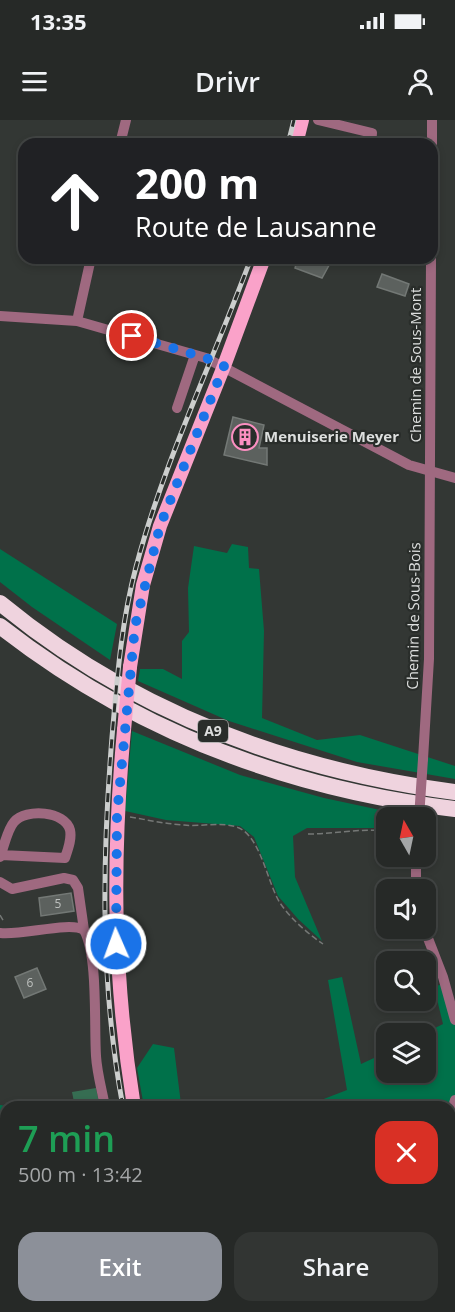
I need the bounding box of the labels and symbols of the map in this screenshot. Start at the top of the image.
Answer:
street label: Chemin de Sous-Mont [405,288,425,442]
pin [106,310,157,361]
building icon: Menuiserie Meyer [230,422,260,452]
place label: Menuiserie Meyer [264,426,399,446]
street label: Chemin de Sous-Bois [402,542,424,690]
road number: A9 [198,720,228,742]
north arrow [376,807,436,867]
house number: 5 [55,895,62,912]
position arrow [84,912,148,976]
house number: 6 [27,974,34,991]

